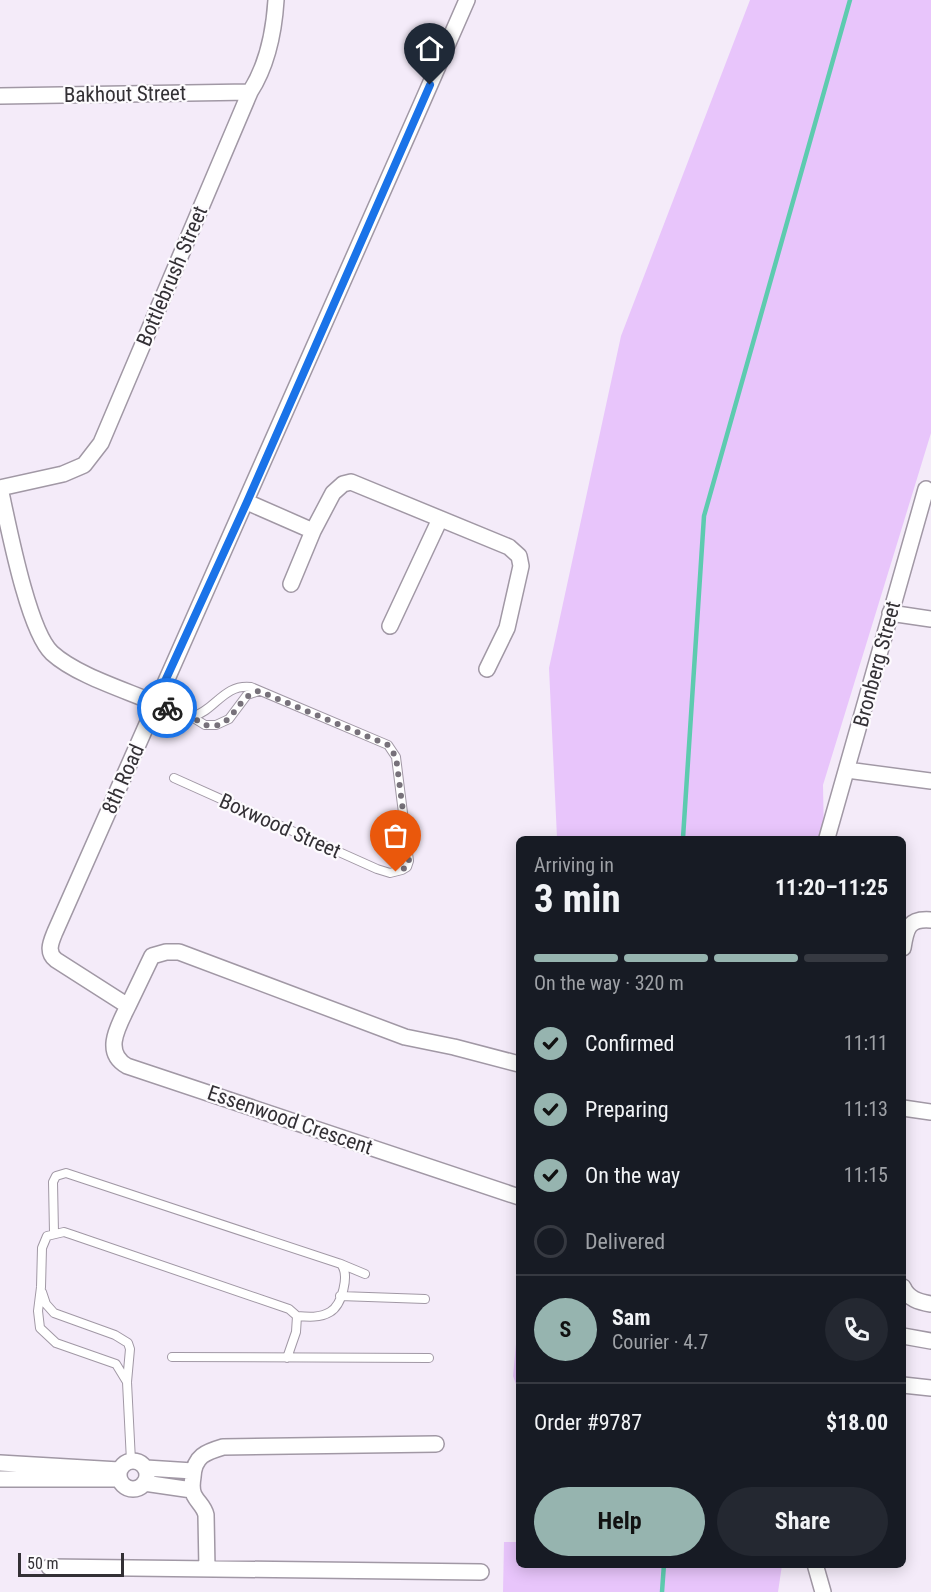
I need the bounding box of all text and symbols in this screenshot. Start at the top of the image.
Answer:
pin [404,23,455,85]
icon: home [413,32,446,65]
street label: Bakhout Street [64,81,186,107]
street label: Bottlebrush Street [132,202,212,350]
street label: Bronberg Street [849,599,905,729]
courier [137,678,197,738]
icon: bike [151,692,184,725]
street label: 8th Road [97,740,149,818]
street label: Boxwood Street [216,789,344,863]
pin [370,810,421,872]
icon: bag [379,819,412,852]
text: Arriving in [534,853,614,877]
text: 11:20–11:25 [775,875,888,900]
text: 3 min [534,876,621,922]
text: On the way · 320 m [534,971,684,995]
icon: check [534,1027,567,1060]
text: Confirmed [585,1031,674,1056]
text: 11:11 [844,1031,888,1055]
street label: Essenwood Crescent [204,1080,376,1160]
icon: check [534,1093,567,1126]
text: Preparing [585,1097,669,1122]
text: 11:13 [844,1097,888,1121]
icon: check [534,1159,567,1192]
text: On the way [585,1163,680,1188]
text: 11:15 [844,1163,888,1187]
text: Delivered [585,1229,665,1254]
button: phone [825,1298,888,1361]
text: Sam [612,1305,651,1330]
text: S [560,1317,571,1342]
text: Courier · 4.7 [612,1330,708,1354]
text: Order #9787 [534,1410,642,1435]
text: $18.00 [826,1410,888,1435]
button: Help [534,1487,705,1556]
button: Share [717,1487,888,1556]
scale bar [18,1550,124,1578]
text: 50 m [27,1554,59,1573]

